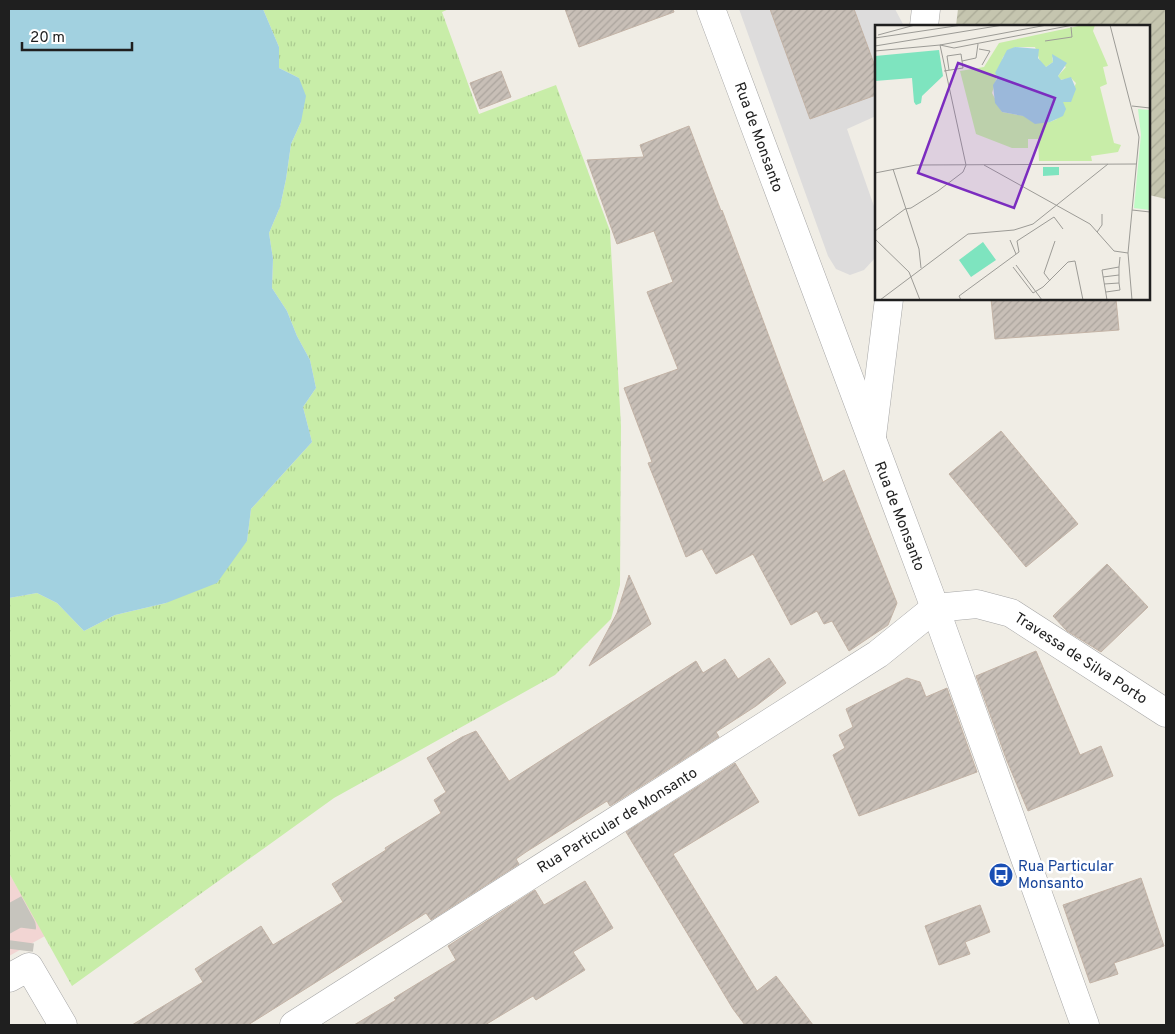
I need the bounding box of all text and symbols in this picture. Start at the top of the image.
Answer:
scale bar [22,20,132,52]
inset map [875,25,1150,300]
text: 20 m [30,29,65,48]
street label: Rua de Monsanto [729,80,786,195]
street label: Rua de Monsanto [869,459,928,574]
street label: Travessa de Silva Porto [1010,609,1150,709]
street label: Rua Particular de Monsanto [534,764,701,878]
place label: Rua Particular Monsanto [1018,858,1114,894]
bus stop icon: Rua Particular Monsanto [988,862,1014,888]

